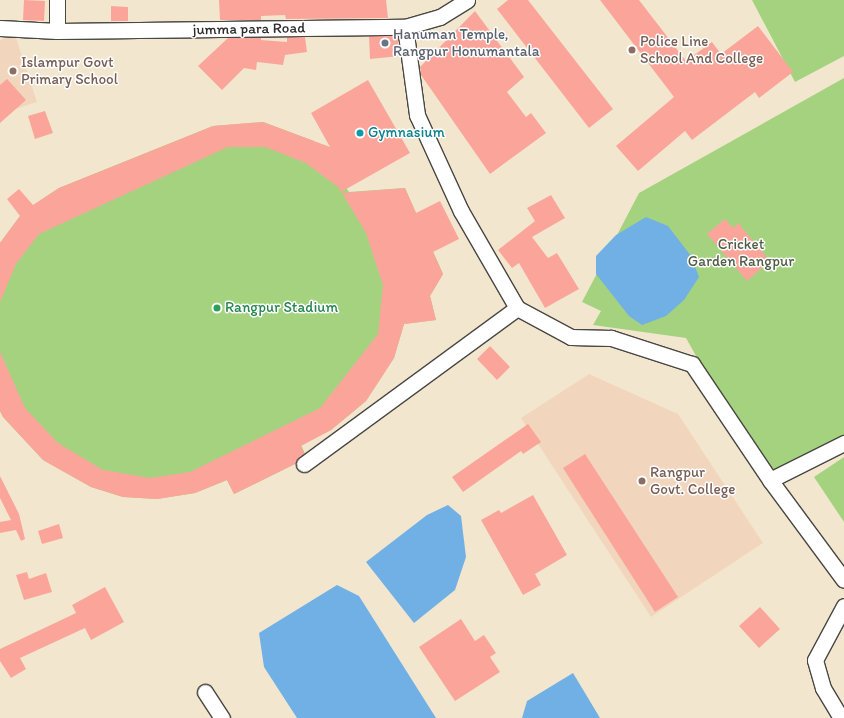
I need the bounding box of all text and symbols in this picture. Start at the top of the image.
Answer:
street label: jumma para Road [193,19,305,39]
place label: Hanuman Temple, Rangpur Honumantala [393,25,540,60]
place label: Police Line School And College [640,32,763,67]
marker: Hanuman Temple, Rangpur Honumantala [380,38,390,48]
marker: Police Line School And College [627,45,637,55]
place label: Islampur Govt Primary School [21,53,118,88]
marker: Islampur Govt Primary School [8,66,18,76]
place label: Gymnasium [368,124,445,142]
marker: Gymnasium [355,128,365,138]
park label: Cricket Garden Rangpur [688,235,794,270]
place label: Rangpur Stadium [225,299,338,317]
marker: Rangpur Stadium [212,303,222,313]
place label: Rangpur Govt. College [650,463,736,498]
marker: Rangpur Govt. College [637,476,647,486]

